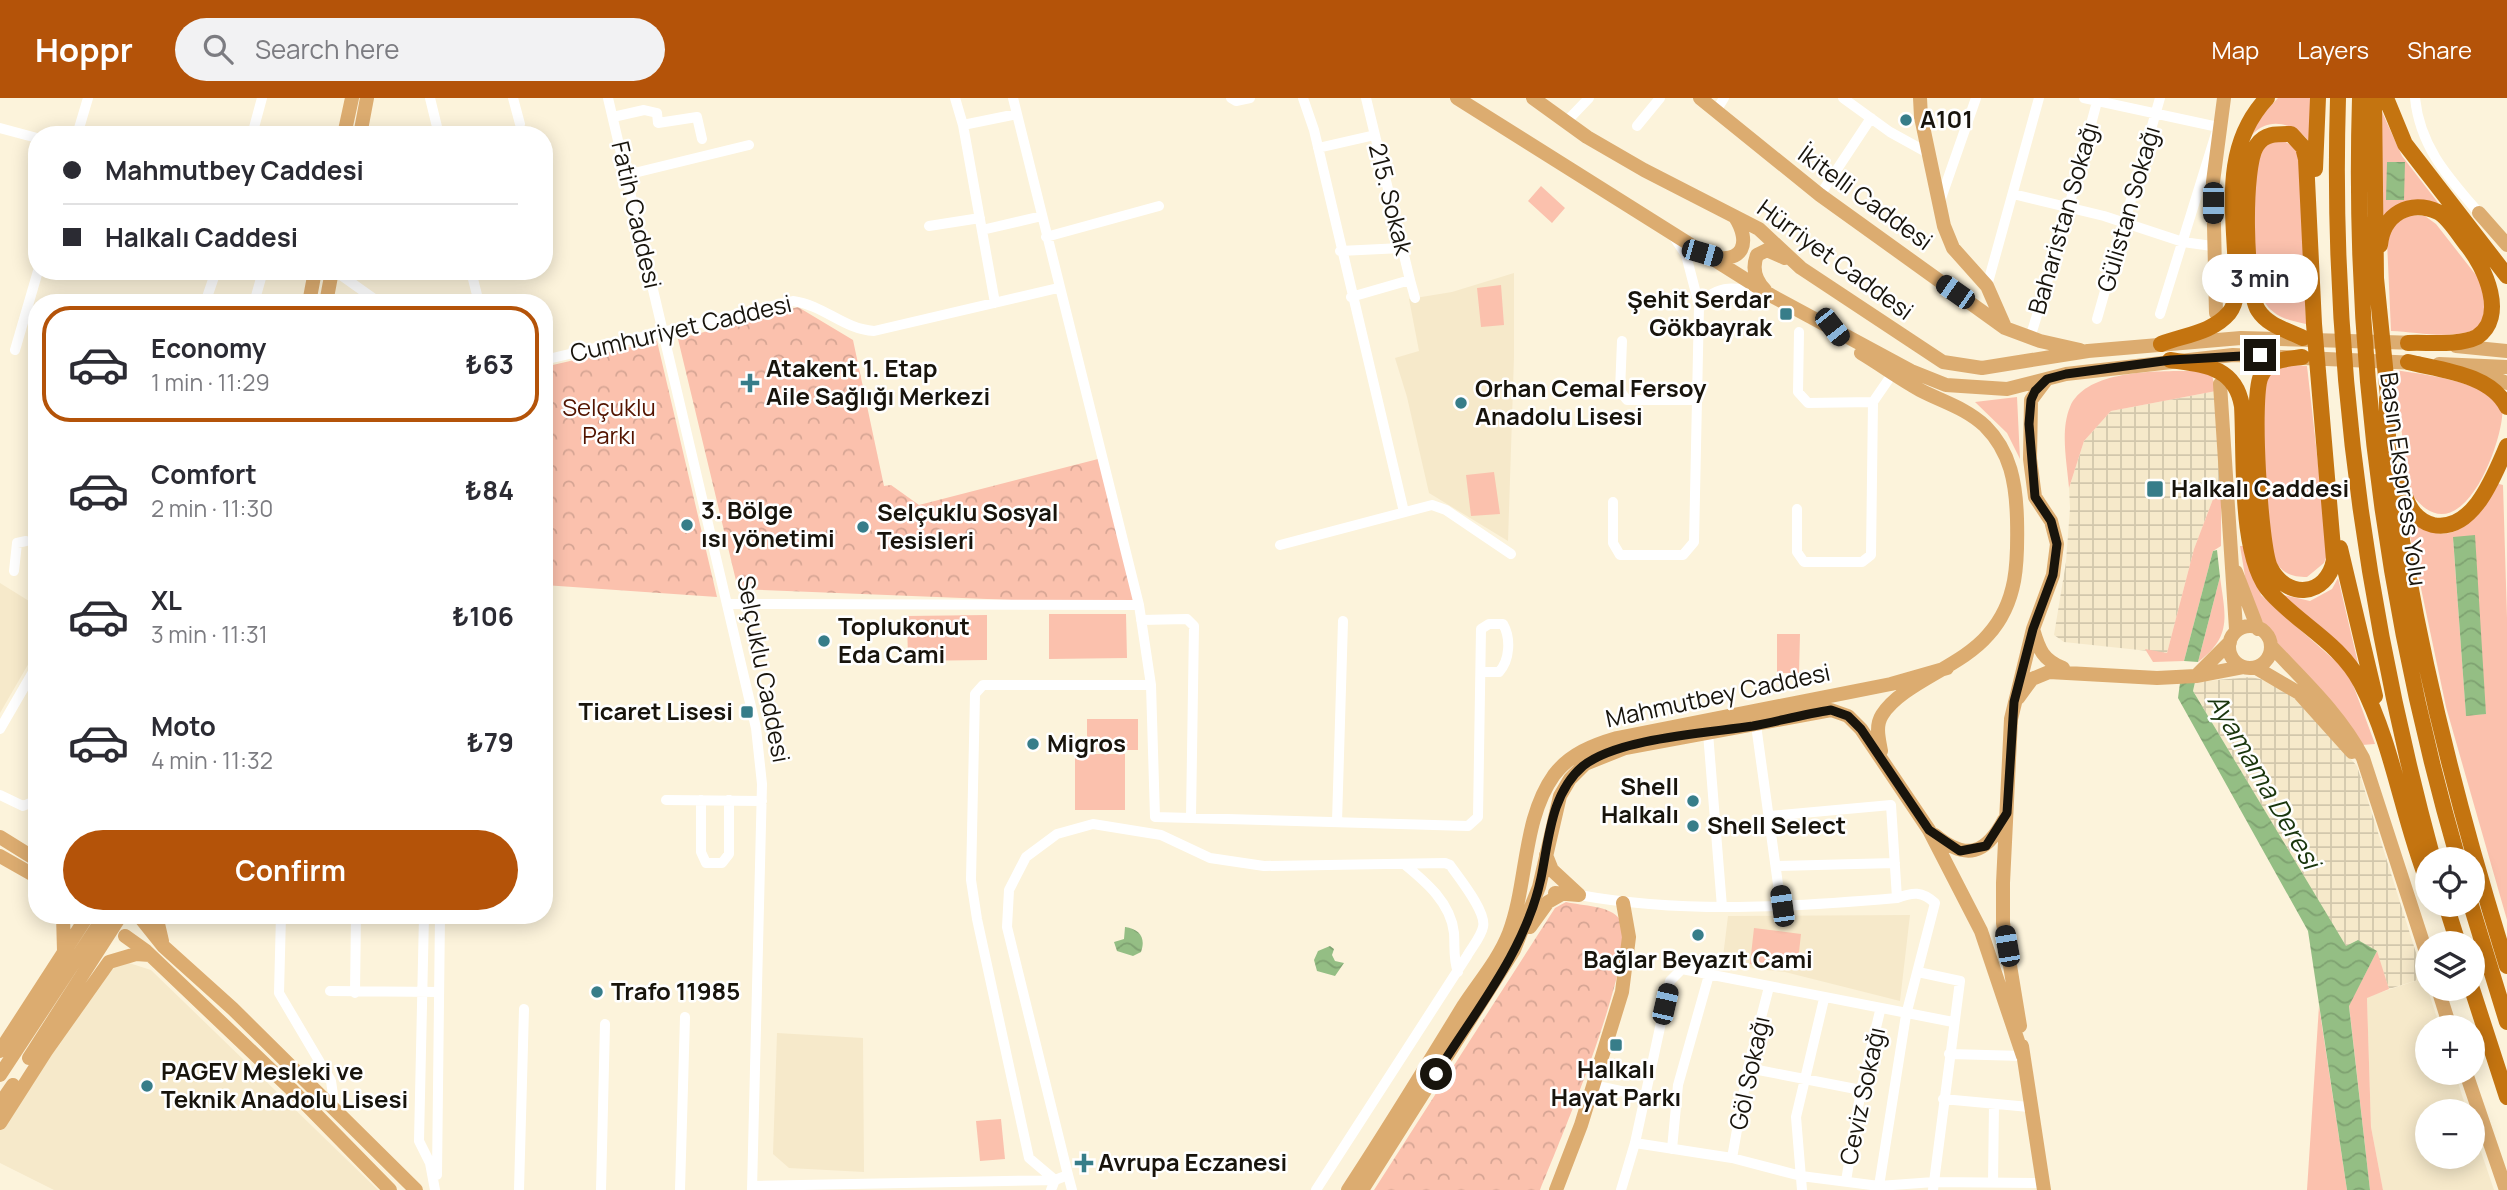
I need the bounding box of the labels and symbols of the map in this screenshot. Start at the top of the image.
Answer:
place label: A101 [1920,102,1973,135]
marker: A101 [1898,112,1914,128]
street label: Baharistan Sokağı [2019,118,2106,318]
street label: Gülistan Sokağı [2088,122,2167,295]
street label: İkitelli Caddesi [1792,137,1940,257]
street label: Fatih Caddesi [604,138,670,292]
street label: 215. Sokak [1362,139,1422,259]
car [2203,182,2224,224]
street label: Hürriyet Caddesi [1751,191,1921,327]
car [1679,237,1726,269]
callout: 3 min [2202,254,2318,302]
car [1932,271,1979,313]
place label: Şehit Serdar Gökbayrak [1627,282,1773,343]
street label: Cumhuriyet Caddesi [567,286,795,369]
car [1811,304,1854,350]
marker: Şehit Serdar Gökbayrak [1778,306,1794,322]
route end [2244,339,2276,371]
place label: Atakent 1. Etap Aile Sağlığı Merkezi [766,351,990,412]
street label: Basın Ekspress Yolu [2373,370,2436,588]
place label: Orhan Cemal Fersoy Anadolu Lisesi [1475,371,1707,432]
marker: Atakent 1. Etap Aile Sağlığı Merkezi [740,373,760,393]
park label: Selçuklu Parkı [562,390,656,451]
marker: Orhan Cemal Fersoy Anadolu Lisesi [1453,395,1469,411]
place label: Halkalı Caddesi [2171,471,2349,504]
marker: Halkalı Caddesi [2145,479,2165,499]
place label: 3. Bölge ısı yönetimi [701,493,835,554]
place label: Selçuklu Sosyal Tesisleri [877,495,1059,556]
marker: 3. Bölge ısı yönetimi [679,517,695,533]
marker: Selçuklu Sosyal Tesisleri [855,519,871,535]
street label: Selçuklu Caddesi [730,572,799,765]
place label: Toplukonut Eda Cami [838,609,970,670]
marker: Toplukonut Eda Cami [816,633,832,649]
street label: Mahmutbey Caddesi [1602,655,1833,734]
water label: Ayamama Deresi [2200,686,2331,878]
place label: Ticaret Lisesi [579,694,733,727]
marker: Ticaret Lisesi [739,704,755,720]
place label: Migros [1047,726,1126,759]
marker: Migros [1025,736,1041,752]
place label: Shell Halkalı [1601,769,1679,830]
marker: Shell Halkalı [1685,793,1701,809]
place label: Shell Select [1707,808,1846,841]
marker: Shell Select [1685,818,1701,834]
car [1769,884,1796,928]
car [1994,923,2021,969]
marker: Bağlar Beyazıt Cami [1690,927,1706,943]
place label: Bağlar Beyazıt Cami [1583,942,1813,975]
place label: Trafo 11985 [611,974,740,1007]
car [1651,981,1680,1027]
marker: Trafo 11985 [589,984,605,1000]
street label: Göl Sokağı [1720,1013,1777,1133]
street label: Ceviz Sokağı [1831,1024,1892,1168]
marker: Halkalı Hayat Parkı [1608,1037,1624,1053]
place label: Halkalı Hayat Parkı [1551,1052,1681,1113]
place label: PAGEV Mesleki ve Teknik Anadolu Lisesi [161,1054,408,1115]
route start [1420,1058,1452,1090]
marker: PAGEV Mesleki ve Teknik Anadolu Lisesi [139,1078,155,1094]
place label: Avrupa Eczanesi [1098,1145,1287,1178]
marker: Avrupa Eczanesi [1076,1155,1092,1171]

